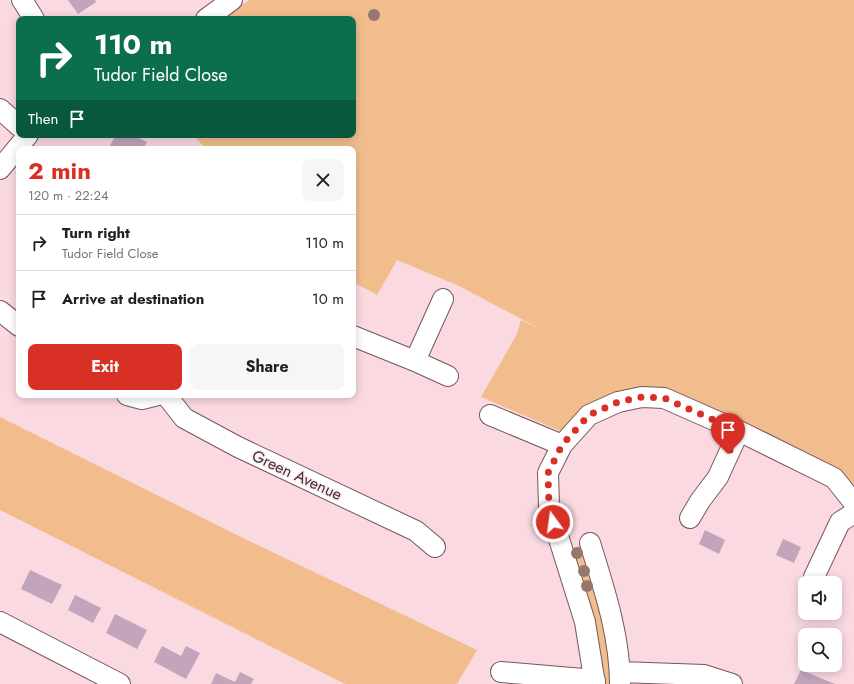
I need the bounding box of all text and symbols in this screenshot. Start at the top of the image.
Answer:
text: 110 m [94,24,172,65]
icon: right [28,32,80,84]
text: Tudor Field Close [94,62,228,88]
text: Then [28,108,58,130]
icon: arrive [66,108,88,130]
text: 2 min [28,153,91,188]
button: close [302,159,344,201]
text: 120 m · 22:24 [28,186,108,205]
text: Turn right [62,222,130,244]
icon: right [28,232,50,254]
text: 110 m [305,232,344,254]
text: Tudor Field Close [62,244,159,263]
icon: arrive [28,288,50,310]
text: Arrive at destination [62,288,204,310]
text: 10 m [312,288,344,310]
button: Exit [28,344,182,390]
button: Share [190,344,344,390]
pin [711,413,745,454]
icon: arrive [717,419,739,441]
street label: Green Avenue [248,444,346,506]
position arrow [532,501,574,543]
map controls [798,576,842,672]
button: sound [798,576,842,620]
button: search [798,628,842,672]

